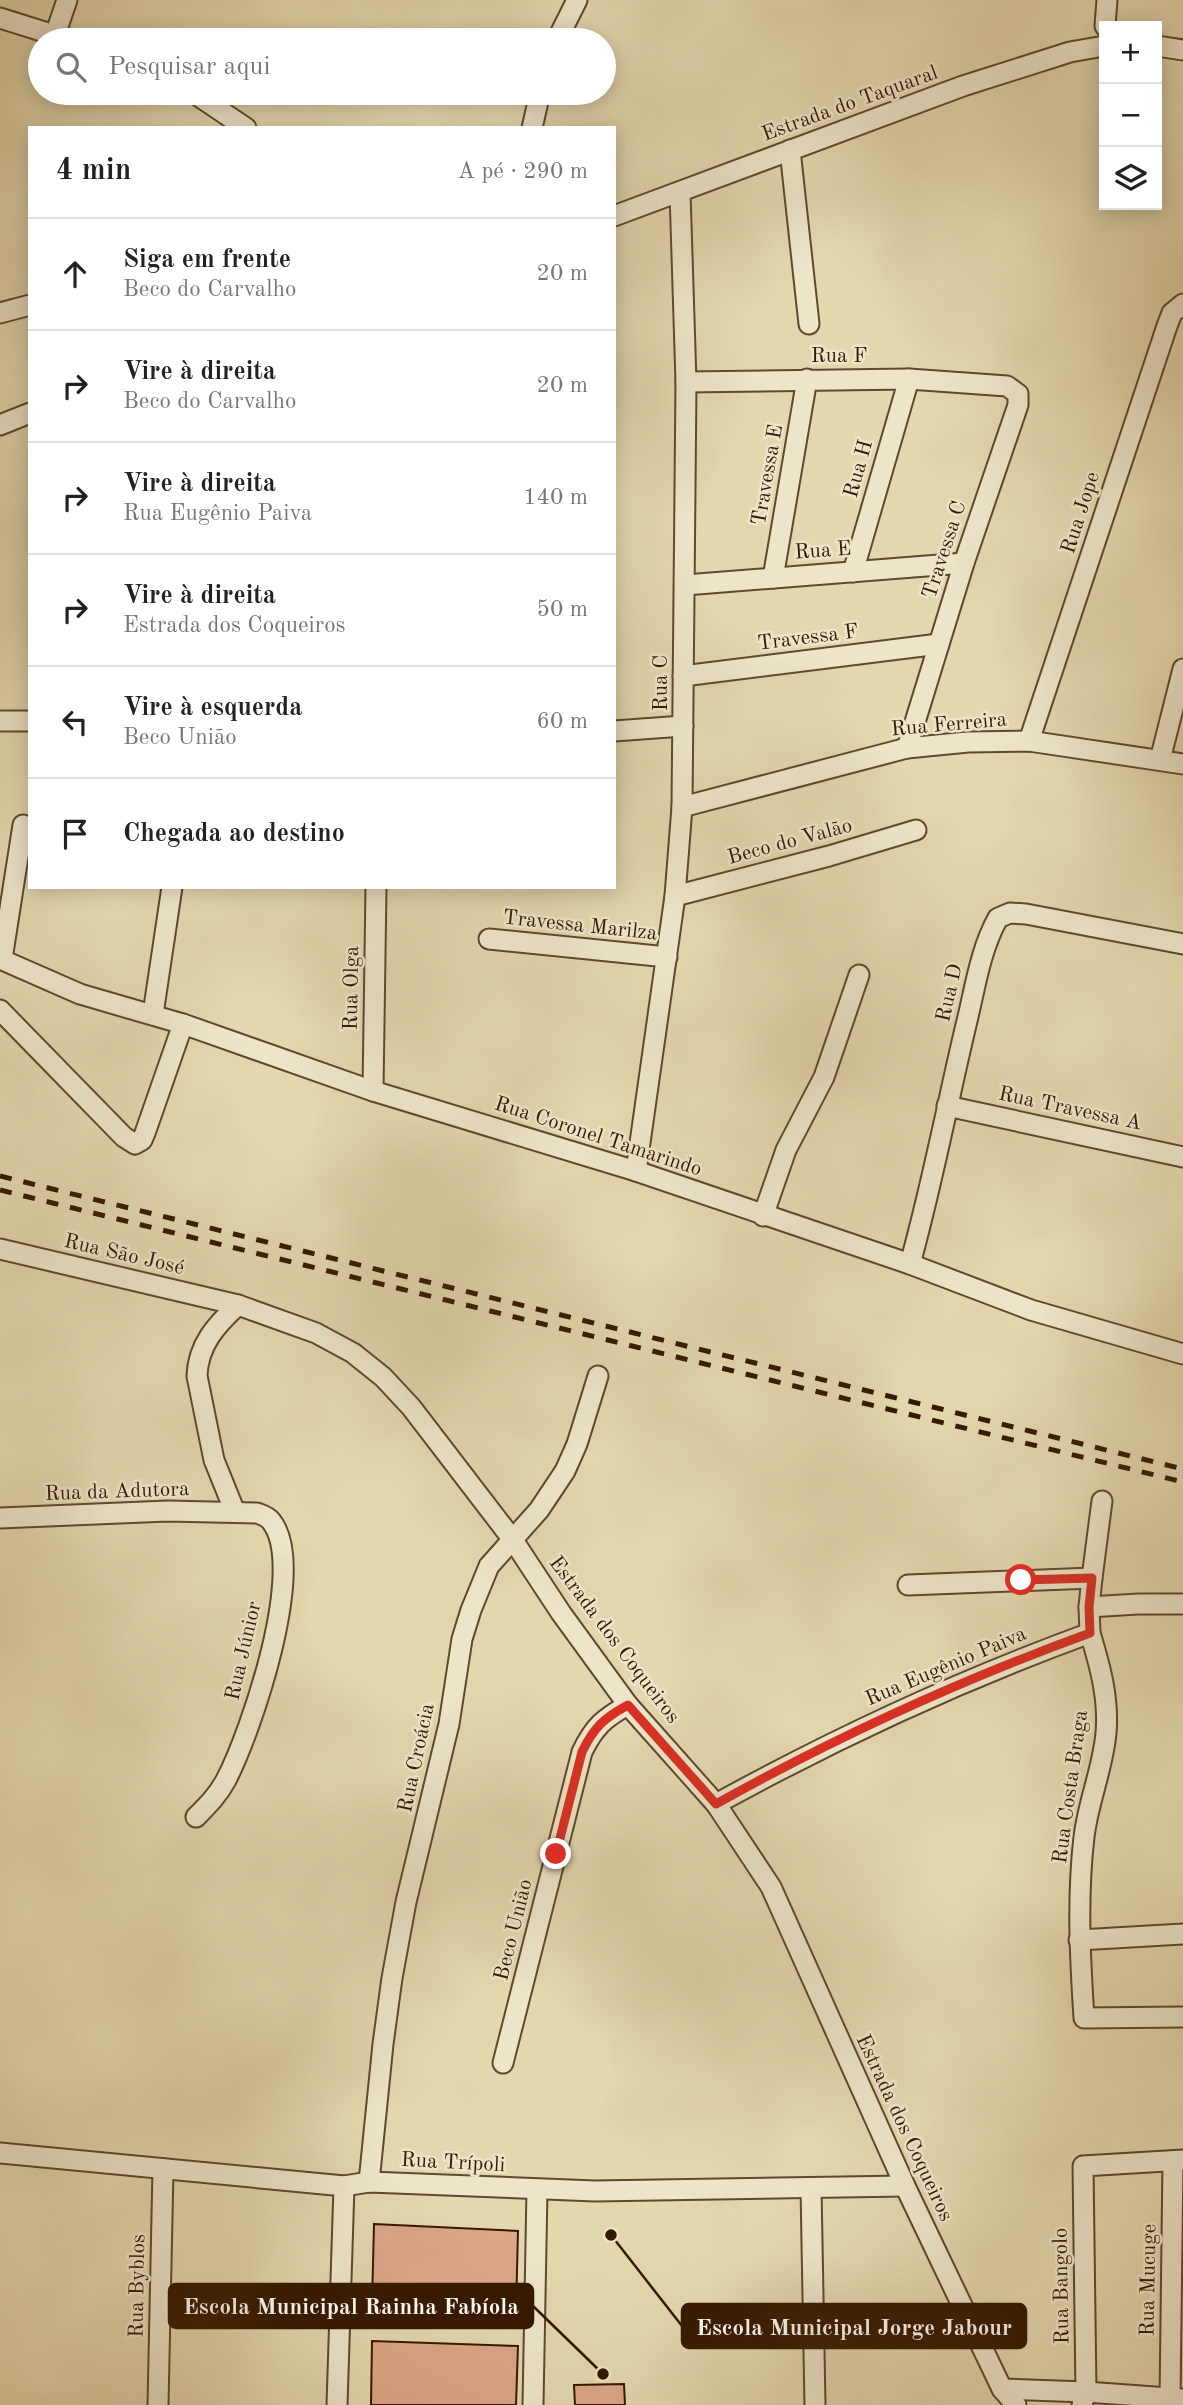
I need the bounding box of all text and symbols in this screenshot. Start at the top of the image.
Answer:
map controls [1099,21,1162,210]
button: + [1099,21,1162,84]
search box [28,28,616,105]
icon: search [52,48,90,86]
text: Pesquisar aqui [108,54,270,80]
street label: Estrada do Taquaral [759,62,941,146]
button: − [1099,84,1162,147]
button: layers [1099,147,1162,210]
text: 4 min [56,156,131,186]
text: A pé · 290 m [457,160,588,183]
text: Siga em frente [123,247,291,273]
icon: ahead [56,255,94,293]
text: 20 m [537,262,588,285]
text: Beco do Carvalho [123,278,296,301]
street label: Rua F [811,346,867,367]
text: Vire à direita [123,359,276,385]
icon: right [56,367,94,405]
text: 20 m [537,374,588,397]
text: Beco do Carvalho [123,390,296,413]
street label: Travessa E [749,423,787,527]
street label: Rua H [841,438,877,500]
street label: Rua Jope [1058,469,1104,557]
text: Vire à direita [123,471,276,497]
icon: right [56,479,94,517]
text: 140 m [523,486,588,509]
street label: Travessa C [919,498,971,602]
text: Rua Eugênio Paiva [123,502,312,525]
street label: Rua E [794,539,852,563]
text: Vire à direita [123,583,276,609]
icon: right [56,591,94,629]
text: 50 m [537,598,588,621]
text: Estrada dos Coqueiros [123,614,346,637]
street label: Travessa F [756,621,860,655]
street label: Rua C [651,655,672,711]
text: Vire à esquerda [123,695,303,721]
icon: left [56,703,94,741]
street label: Rua Ferreira [890,709,1008,741]
text: 60 m [537,710,588,733]
text: Beco União [123,726,237,749]
icon: arrive [56,815,94,853]
street label: Beco do Valão [725,815,855,869]
text: Chegada ao destino [123,821,345,847]
street label: Travessa Marilza [502,907,658,945]
street label: Rua Olga [341,946,363,1030]
street label: Rua D [933,962,967,1024]
street label: Rua Travessa A [996,1084,1144,1134]
street label: Rua Coronel Tamarindo [492,1094,704,1180]
street label: Rua São José [62,1231,186,1279]
street label: Rua da Adutora [44,1479,190,1505]
street label: Estrada dos Coqueiros [544,1553,684,1727]
route start [1005,1564,1036,1595]
street label: Rua Júnior [222,1599,266,1703]
street label: Rua Eugênio Paiva [862,1624,1030,1710]
street label: Rua Croácia [395,1701,439,1815]
street label: Rua Costa Braga [1050,1709,1092,1865]
route end [540,1838,571,1869]
street label: Beco União [491,1877,537,1983]
street label: Estrada dos Coqueiros [852,2031,956,2225]
street label: Rua Trípoli [400,2150,506,2176]
street label: Rua Mucuge [1138,2223,1160,2337]
street label: Rua Bangolo [1050,2228,1074,2344]
street label: Rua Byblos [127,2234,149,2338]
callout: Escola Municipal Rainha Fabíola [169,2284,533,2328]
text: Escola Municipal Rainha Fabíola [183,2296,519,2319]
callout: Escola Municipal Jorge Jabour [682,2304,1026,2348]
text: Escola Municipal Jorge Jabour [696,2317,1012,2340]

